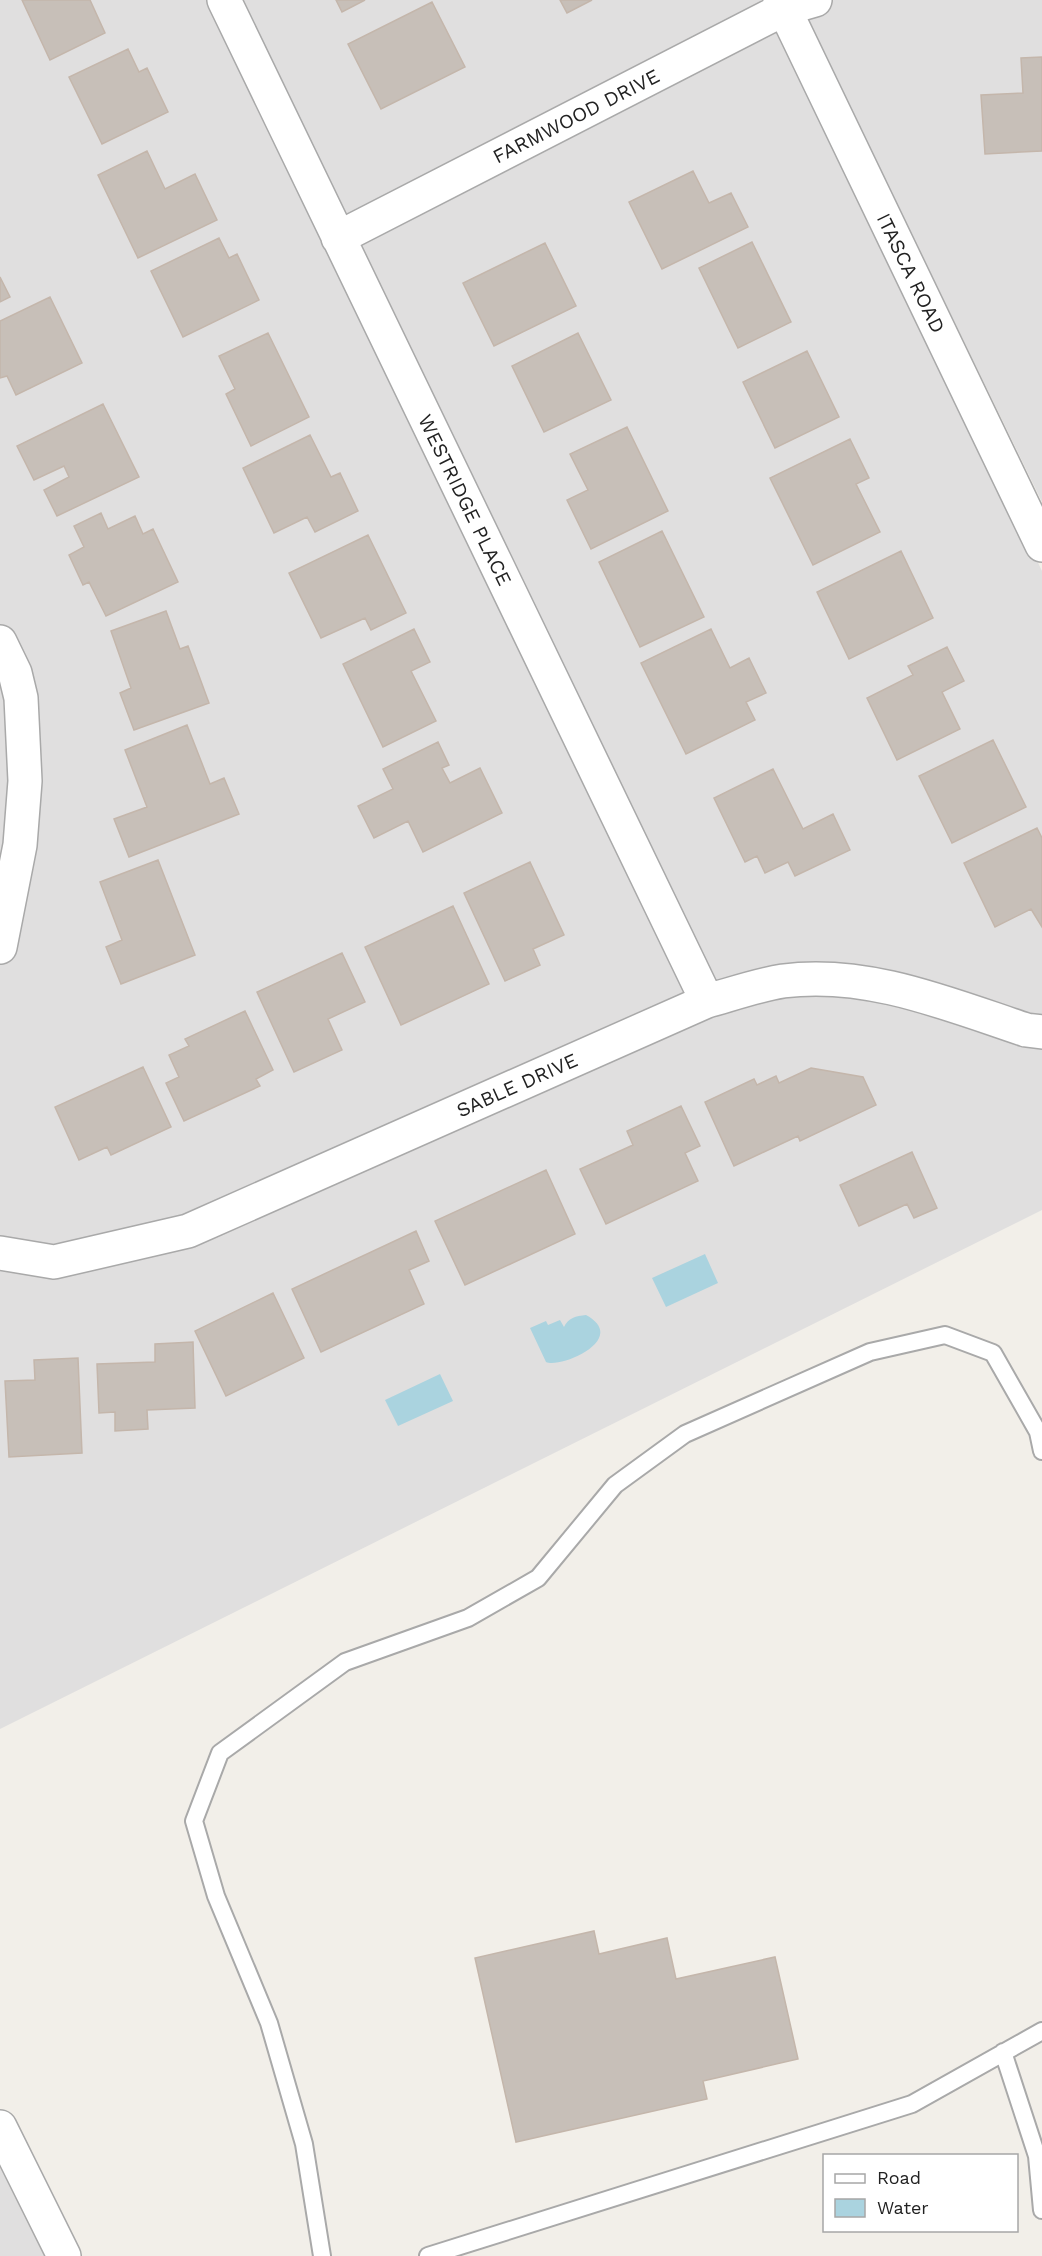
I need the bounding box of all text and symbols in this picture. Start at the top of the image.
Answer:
street label: FARMWOOD DRIVE [489,64,663,168]
street label: ITASCA ROAD [872,209,950,337]
street label: WESTRIDGE PLACE [413,411,517,589]
street label: SABLE DRIVE [453,1048,581,1122]
legend [823,2154,1018,2232]
text: Road [877,2167,921,2188]
text: Water [877,2197,929,2218]

